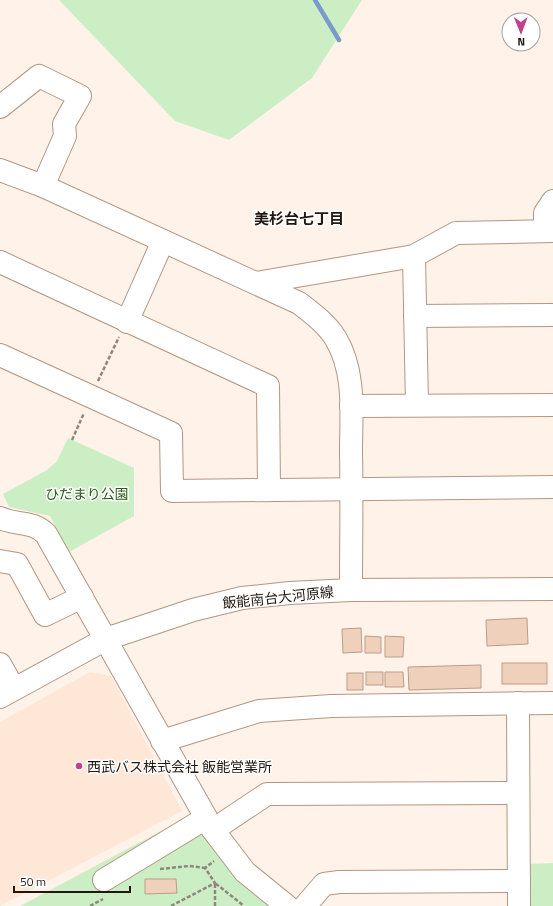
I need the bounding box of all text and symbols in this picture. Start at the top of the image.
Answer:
north arrow [501,12,541,52]
text: N [517,34,525,50]
district label: 美杉台七丁目 [254,207,344,230]
park label: ひだまり公園 [45,483,129,504]
street label: 飯能南台大河原線 [221,581,335,613]
place label: 西武バス株式会社 飯能営業所 [87,756,272,777]
marker: 西武バス株式会社 飯能営業所 [74,761,84,771]
scale bar [14,868,130,894]
text: 50 m [20,872,46,891]

